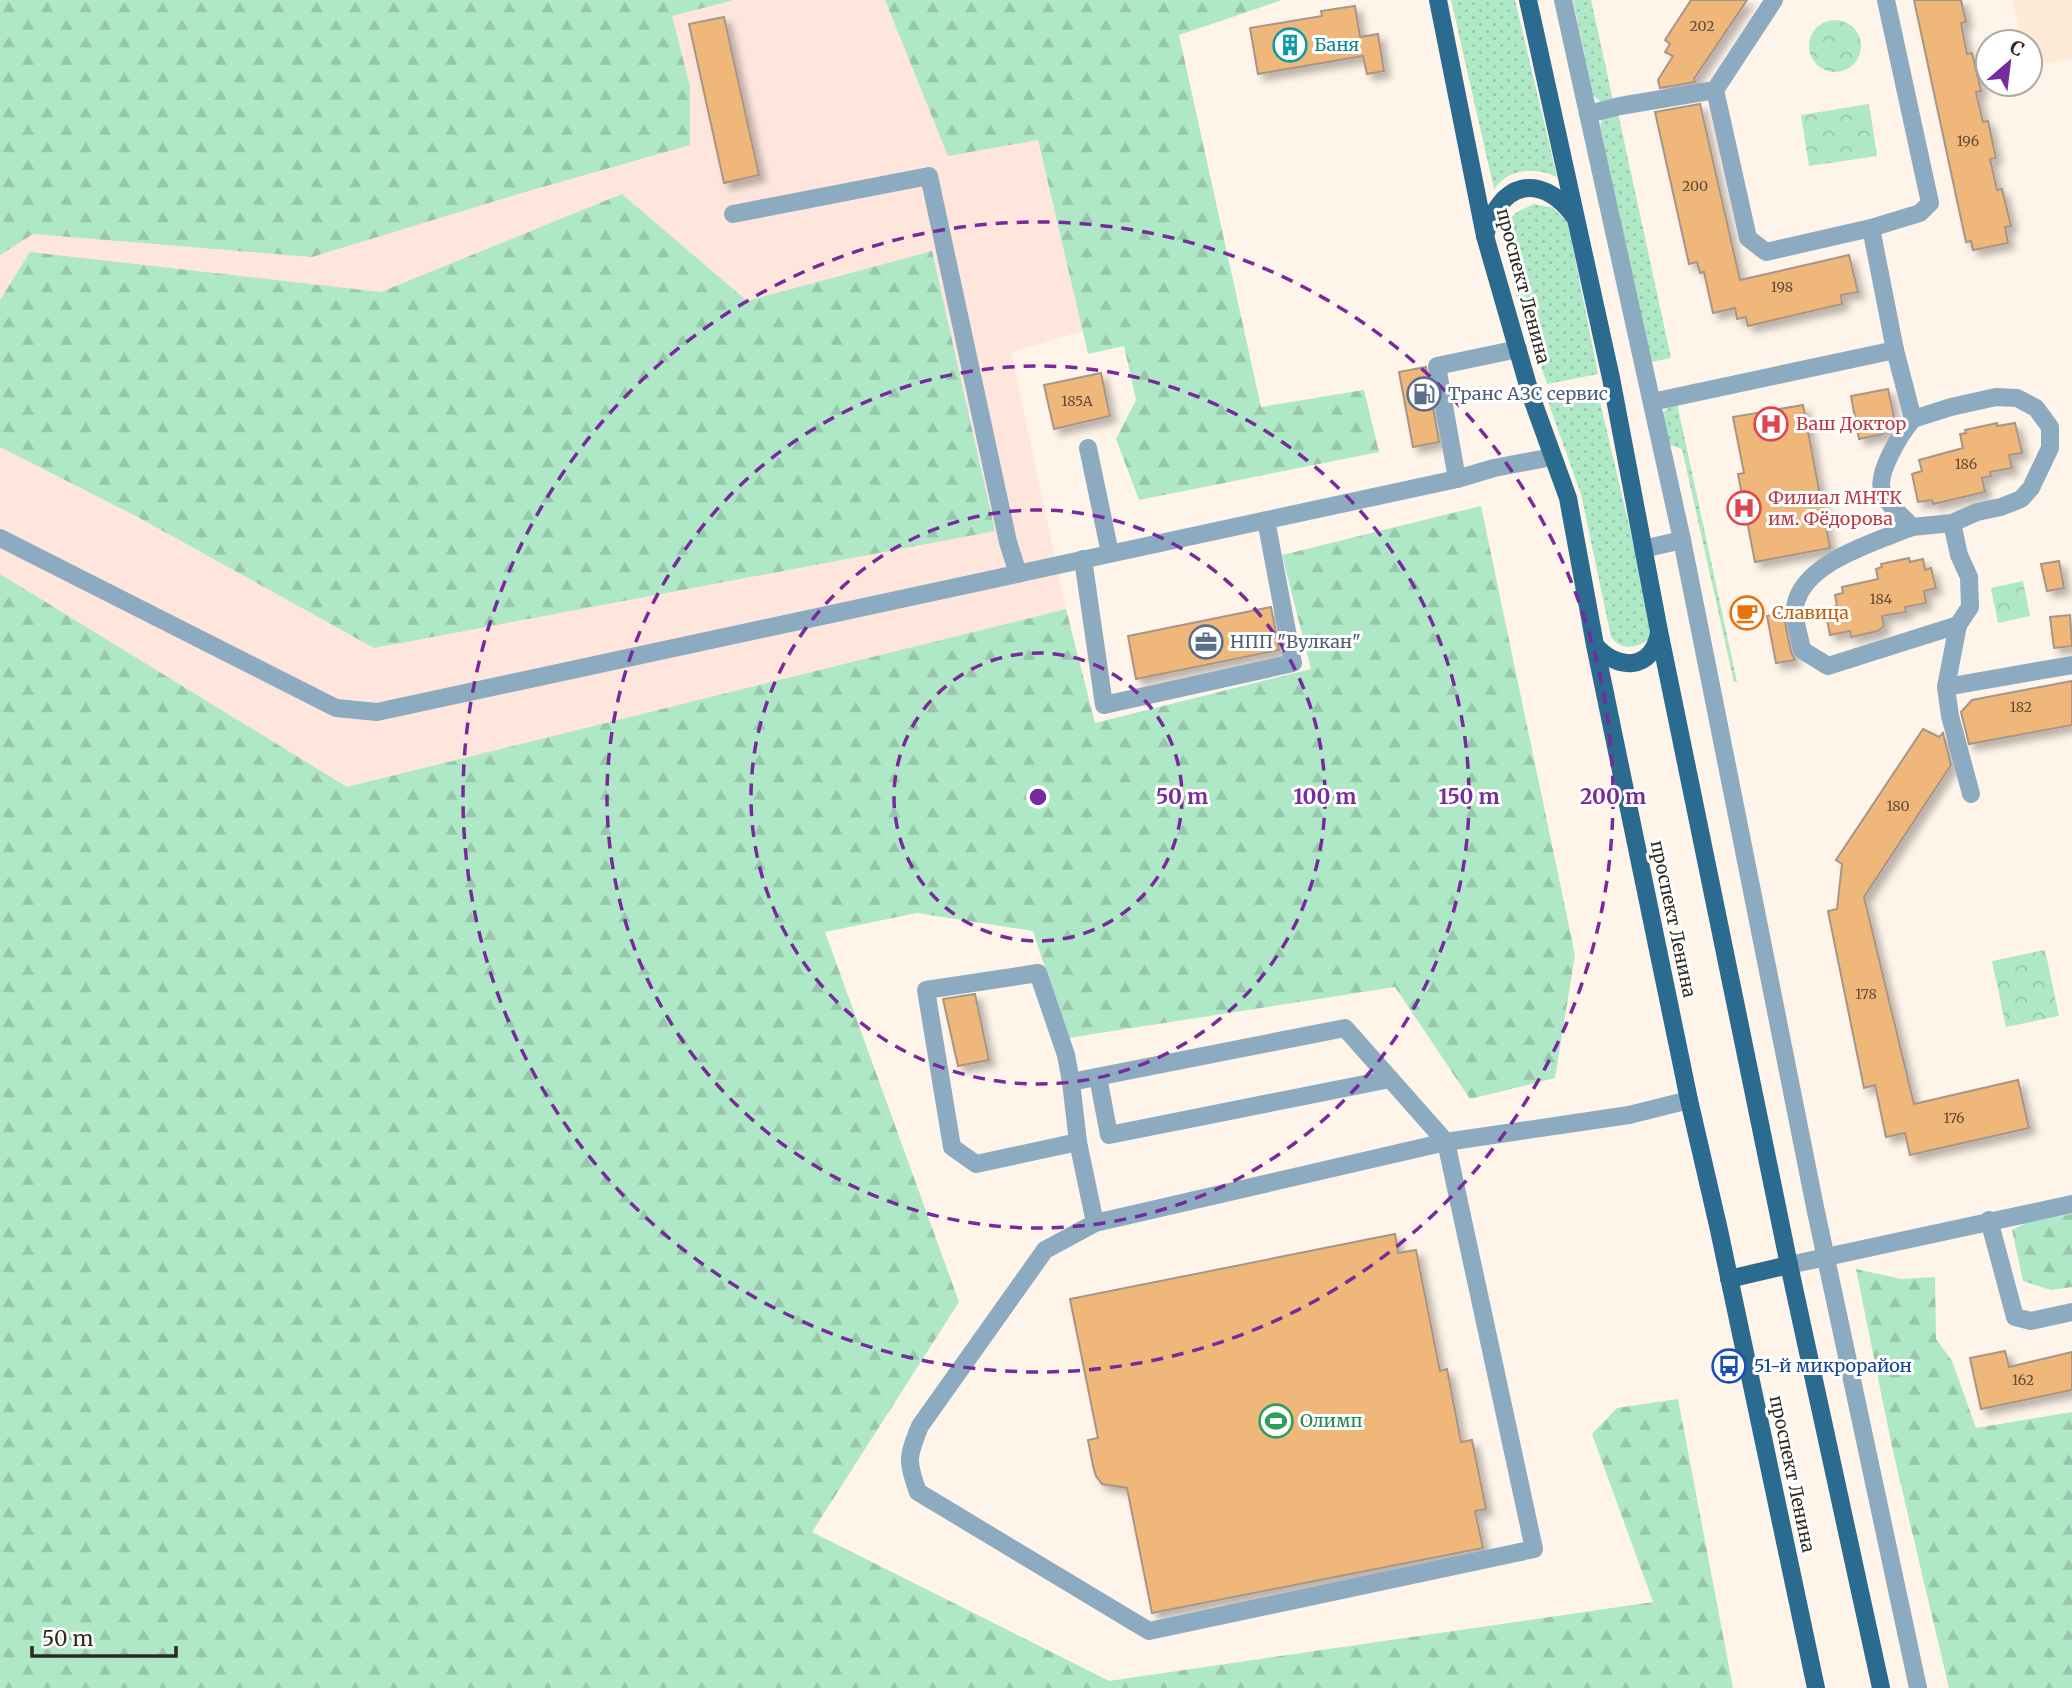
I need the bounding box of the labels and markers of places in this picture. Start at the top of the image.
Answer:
building icon: Баня [1271,26,1309,64]
place label: Баня [1314,33,1360,56]
fuel station icon: Транс АЗС сервис [1405,375,1443,413]
place label: Транс АЗС сервис [1448,382,1608,405]
hospital icon: Ваш Доктор [1752,405,1790,443]
place label: Ваш Доктор [1796,412,1906,435]
place label: Филиал МНТК им. Фёдорова [1768,486,1902,530]
hospital icon: Филиал МНТК им. Фёдорова [1725,489,1763,527]
cafe icon: Славица [1728,594,1766,632]
place label: Славица [1772,601,1849,624]
office icon: НПП "Вулкан" [1187,623,1225,661]
place label: НПП "Вулкан" [1230,630,1361,653]
centre of rings [1026,785,1050,809]
bus stop icon: 51-й микрорайон [1710,1347,1748,1385]
place label: 51-й микрорайон [1754,1354,1912,1377]
sports icon: Олимп [1257,1402,1295,1440]
place label: Олимп [1300,1409,1362,1432]

